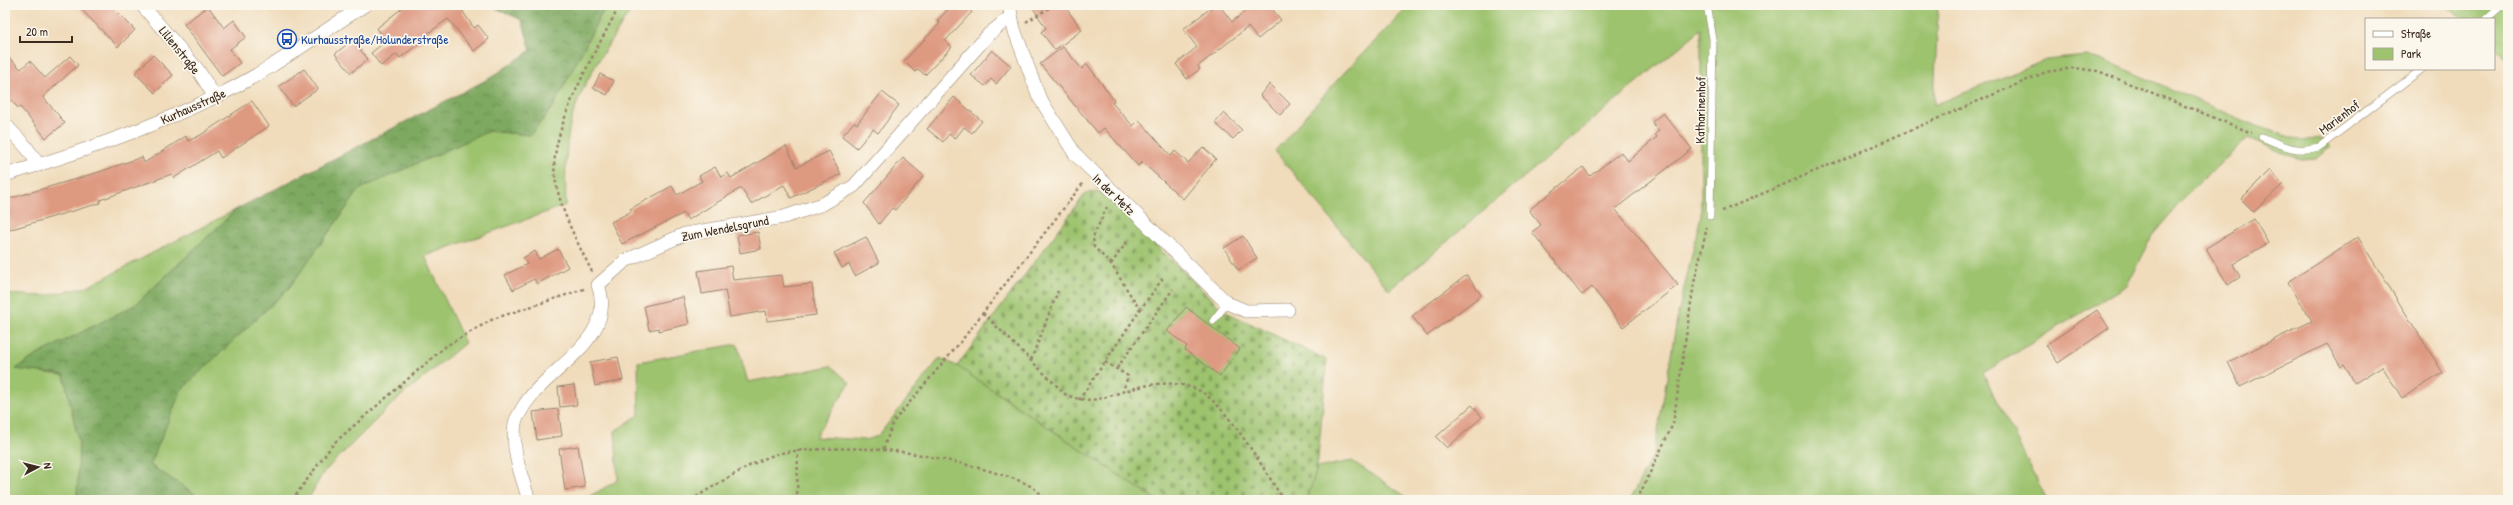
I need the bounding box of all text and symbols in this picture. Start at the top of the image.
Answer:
scale bar [20,18,72,44]
legend [2365,18,2495,70]
street label: Lilienstraße [155,22,205,78]
text: 20 m [26,23,48,40]
text: Straße [2401,25,2431,42]
bus stop icon: Kurhausstraße/Holunderstraße [276,28,298,50]
place label: Kurhausstraße/Holunderstraße [301,30,449,48]
text: Park [2401,45,2421,62]
street label: Katharinenhof [1690,76,1710,144]
street label: Kurhausstraße [158,84,228,128]
street label: Marienhof [2315,95,2364,138]
street label: In der Metz [1089,169,1140,219]
street label: Zum Wendelsgrund [680,211,770,245]
north arrow [18,447,58,487]
text: N [41,462,55,470]

